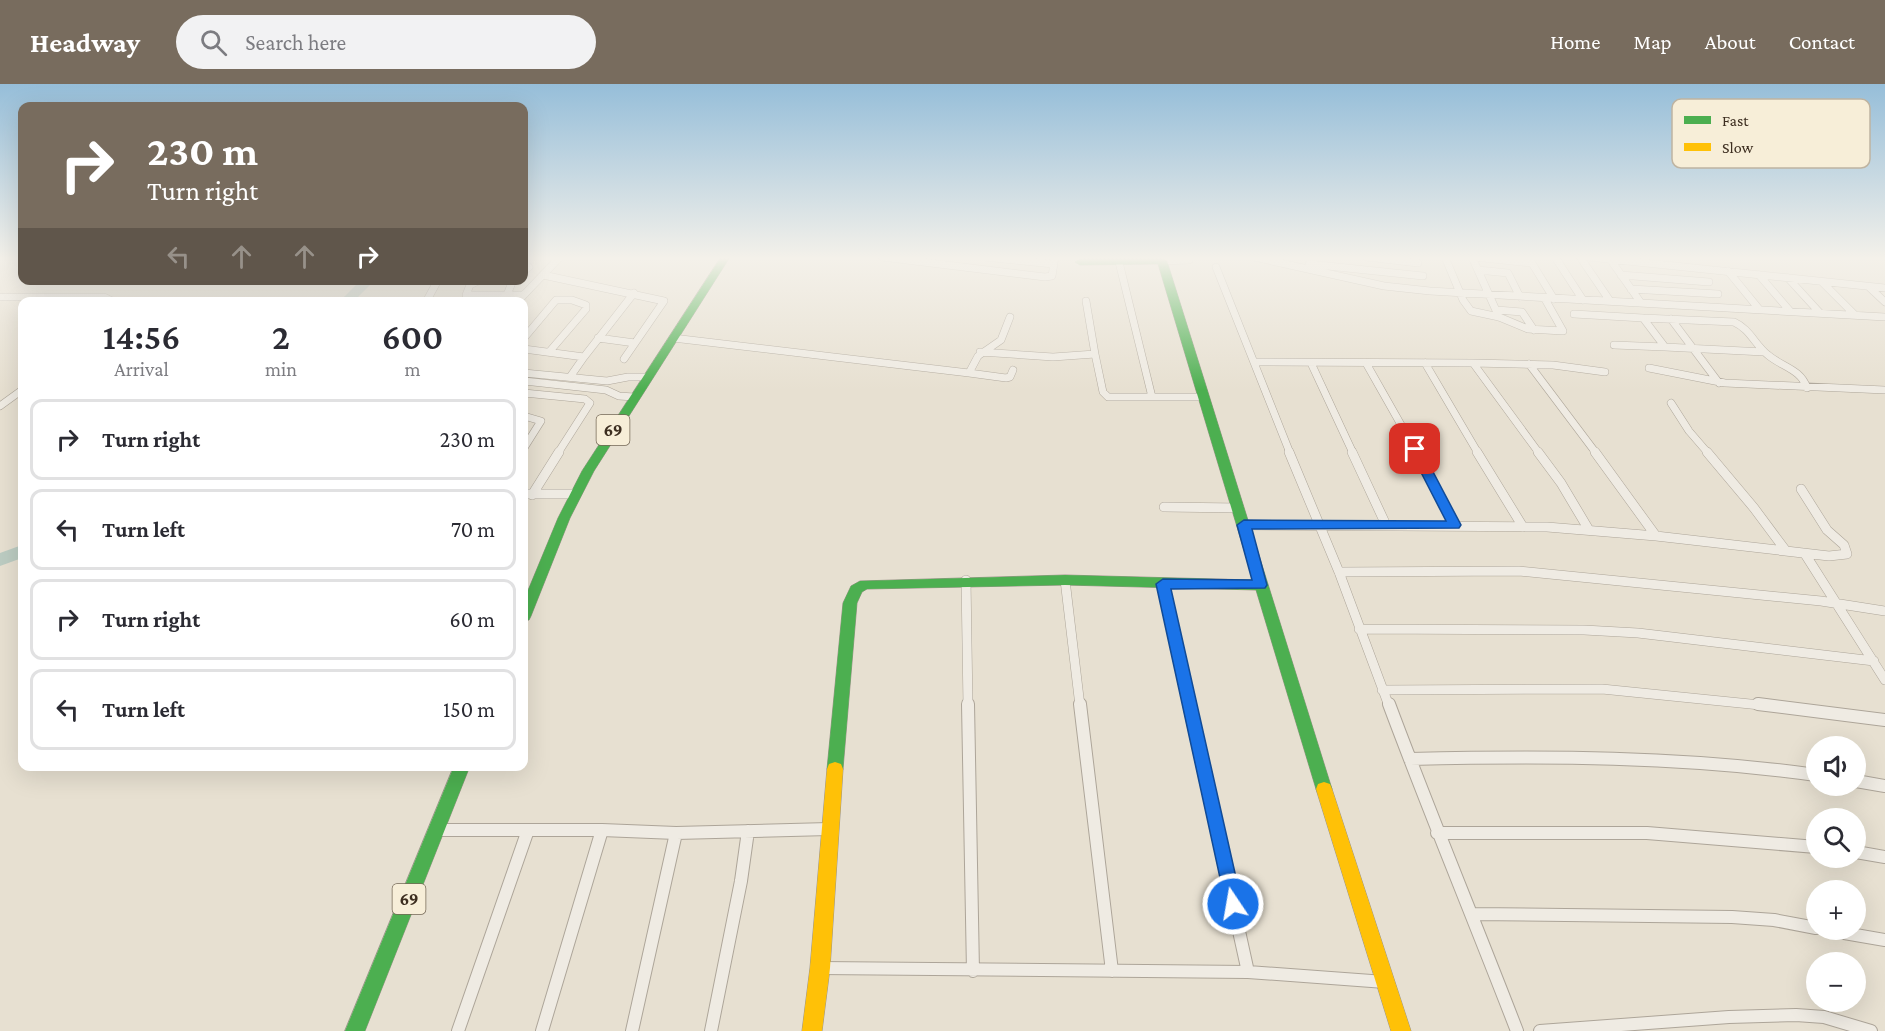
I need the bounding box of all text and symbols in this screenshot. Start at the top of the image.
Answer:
search box [176,15,596,69]
icon: search [197,26,230,59]
text: Headway [30,27,140,58]
text: Search here [245,30,346,55]
text: Home [1550,30,1600,54]
text: Map [1633,30,1672,54]
text: About [1705,30,1756,54]
text: Contact [1789,30,1855,54]
legend [1672,99,1870,168]
text: Fast [1722,112,1749,129]
icon: right [48,126,126,204]
text: 230 m [147,127,258,174]
text: Slow [1722,139,1754,156]
text: Turn right [147,176,258,206]
icon: left [162,240,195,273]
icon: ahead [225,240,258,273]
icon: ahead [288,240,321,273]
icon: right [351,240,384,273]
text: 14:56 [103,317,180,357]
text: 2 [272,317,290,357]
text: 600 [382,317,443,357]
text: Arrival [114,358,169,380]
text: min [265,358,297,380]
text: m [404,358,421,380]
road number: 69 [596,415,630,445]
icon: right [51,423,84,456]
pin [1389,423,1440,474]
text: Turn right [102,427,200,452]
text: 230 m [440,427,495,452]
icon: arrive [1398,432,1431,465]
icon: left [51,513,84,546]
text: Turn left [102,517,185,542]
text: 70 m [451,517,495,542]
icon: right [51,603,84,636]
text: Turn right [102,607,200,632]
text: 60 m [450,607,495,632]
icon: left [51,693,84,726]
text: Turn left [102,697,185,722]
text: 150 m [443,697,495,722]
map controls [1806,736,1866,1012]
button: sound [1806,736,1866,796]
button: search [1806,808,1866,868]
position arrow [1201,872,1265,936]
button: + [1806,880,1866,940]
road number: 69 [392,884,426,914]
button: − [1806,952,1866,1012]

